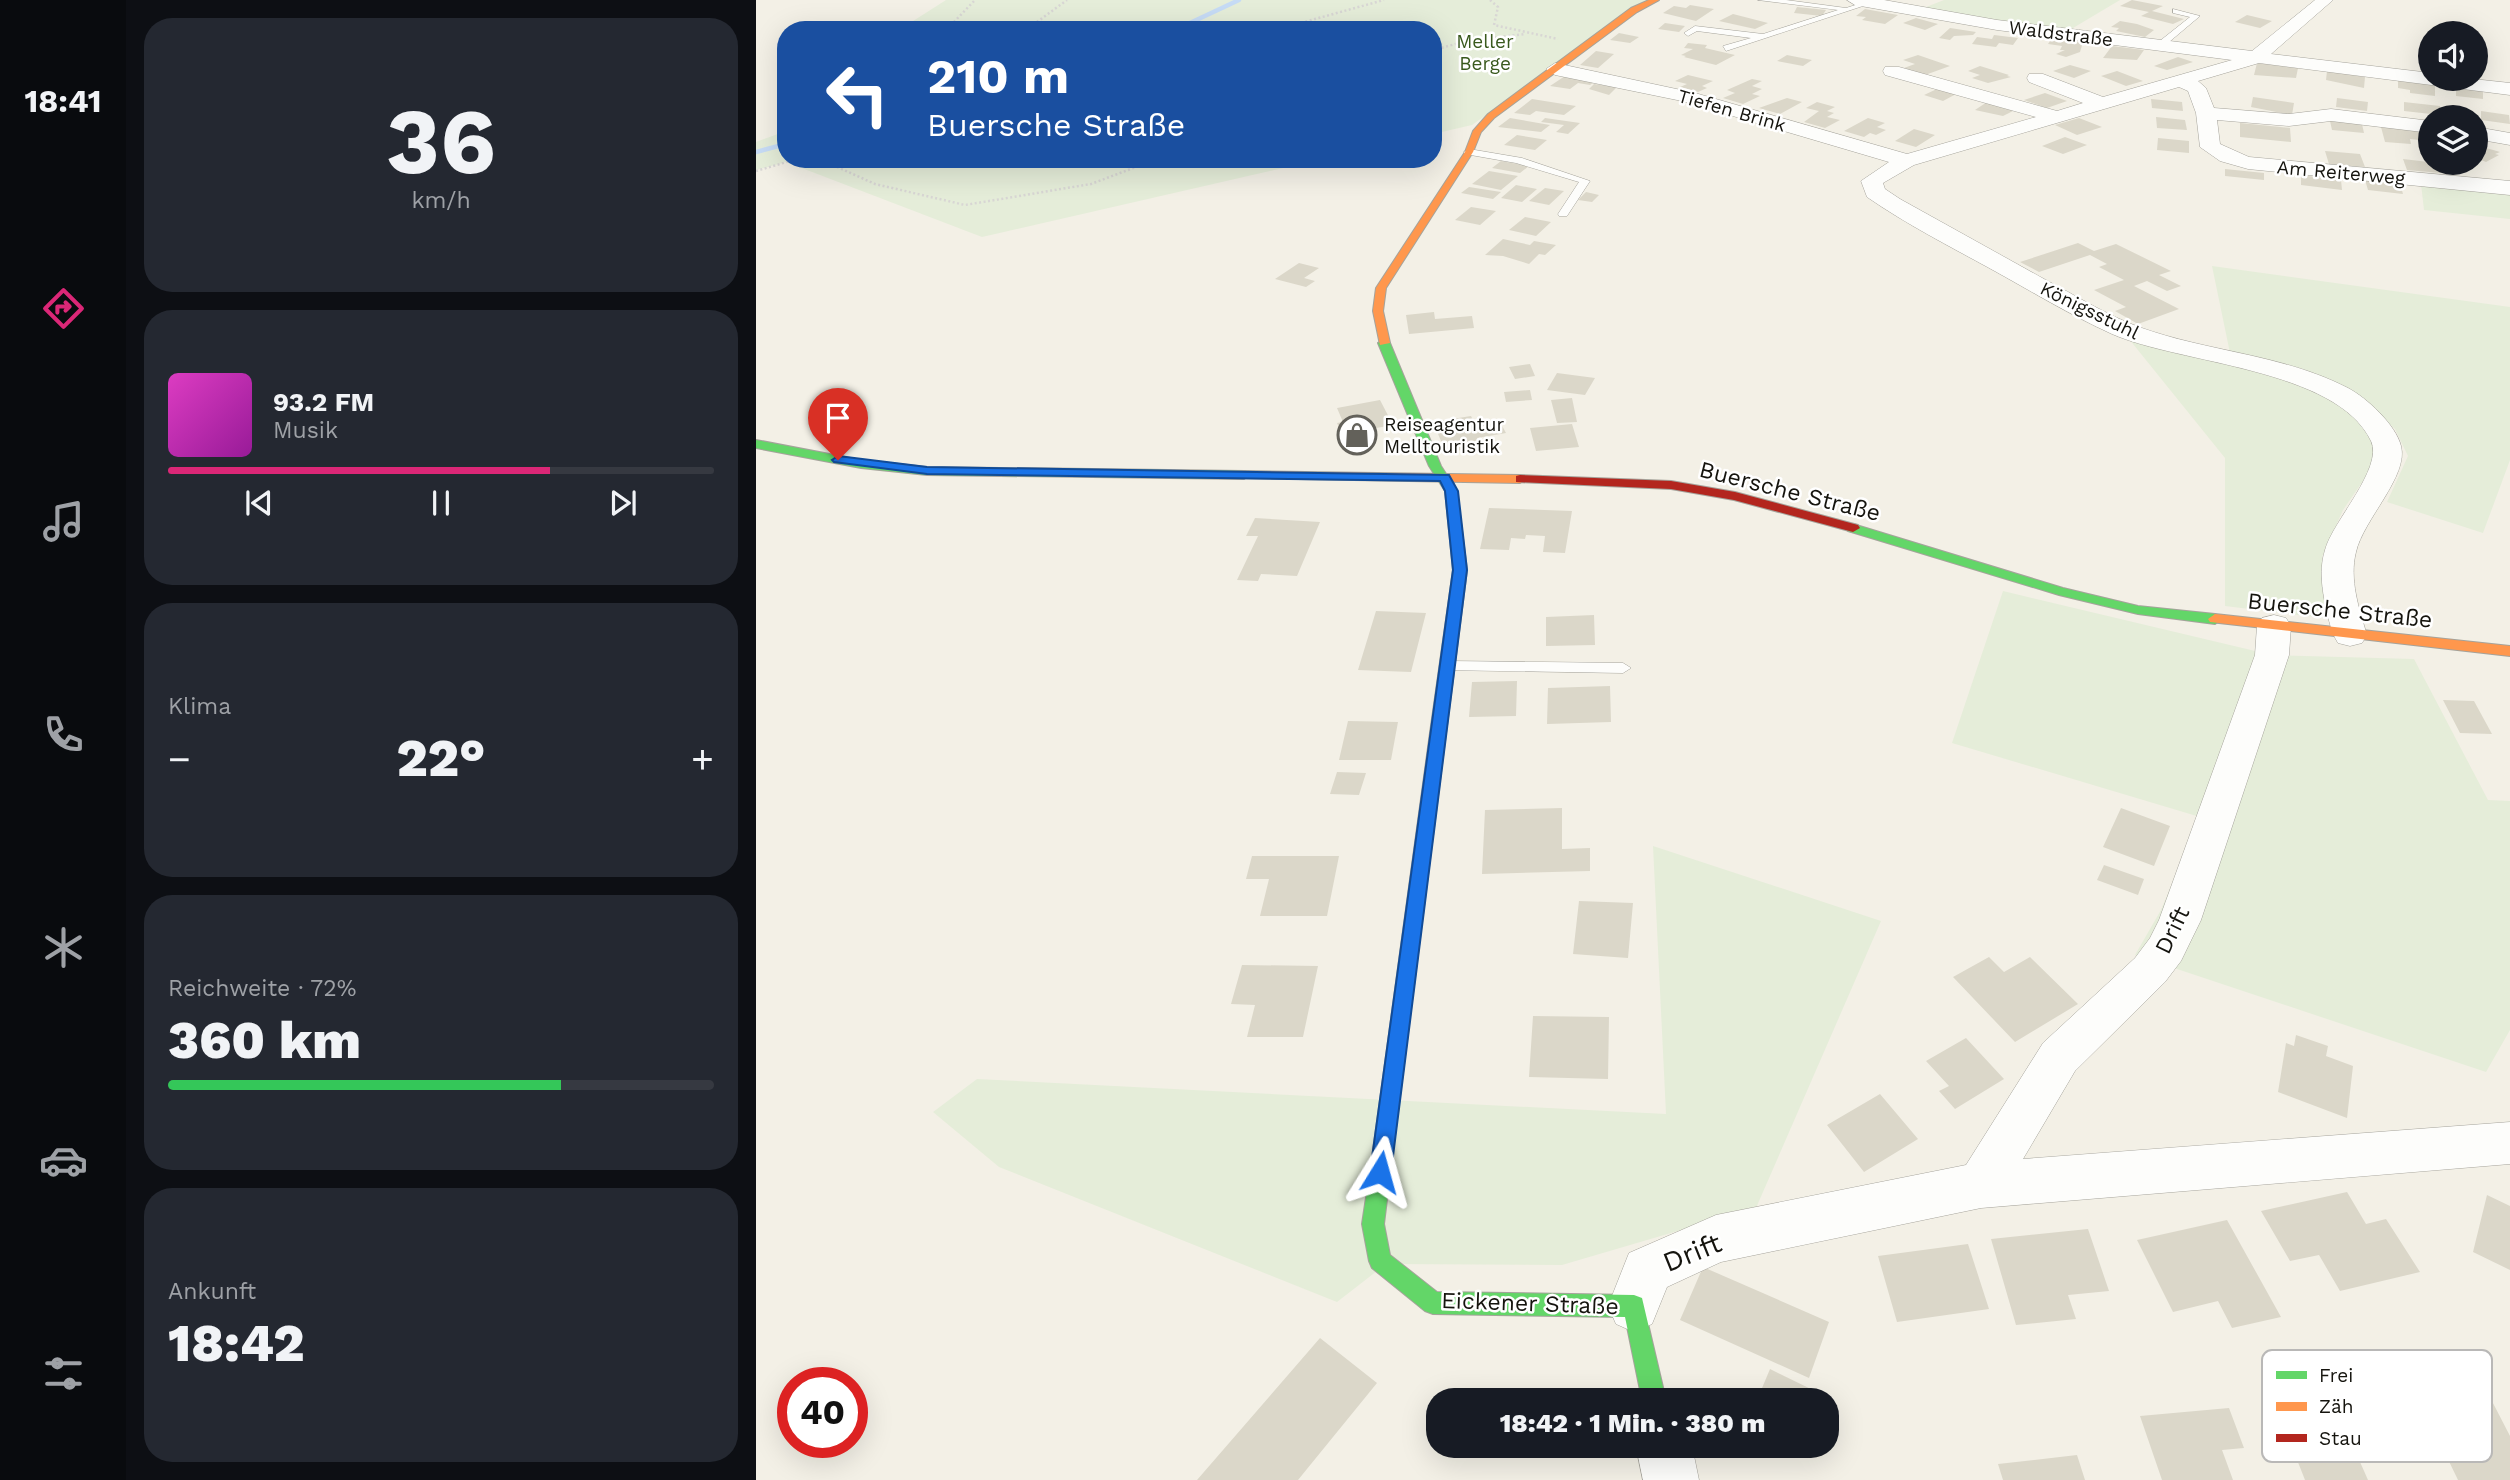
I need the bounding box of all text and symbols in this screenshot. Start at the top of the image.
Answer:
street label: Waldstraße [2007,16,2114,51]
map controls [2418,21,2488,175]
button: sound [2418,21,2488,91]
park label: Meller Berge [1456,30,1514,75]
text: 210 m [927,47,1069,105]
icon: left [812,49,903,140]
text: 18:41 [24,82,102,120]
street label: Tiefen Brink [1675,84,1789,137]
text: 36 [386,88,496,195]
button: layers [2418,105,2488,175]
text: Buersche Straße [927,106,1185,144]
street label: Am Reiterweg [2276,155,2407,190]
text: km/h [411,187,471,214]
street label: Königsstuhl [2037,277,2143,344]
icon: directions [39,284,88,333]
text: 93.2 FM [273,387,374,417]
pin [808,388,868,460]
icon: arrive [819,399,857,437]
place label: Reiseagentur Melltouristik [1384,413,1504,458]
shop icon: Reiseagentur Melltouristik [1336,414,1378,456]
text: Musik [273,417,338,444]
street label: Buersche Straße [1697,456,1883,527]
icon: previous [240,484,278,522]
icon: pause [422,484,460,522]
icon: next [604,484,642,522]
icon: music [39,497,88,546]
street label: Buersche Straße [2246,587,2434,634]
text: Klima [168,693,231,720]
icon: phone [39,710,88,759]
text: 22° [397,728,485,789]
text: − [168,737,191,781]
text: + [691,737,714,781]
street label: Drift [2149,902,2196,958]
icon: climate [39,923,88,972]
text: Reichweite · 72% [168,975,356,1002]
text: 360 km [168,1010,361,1071]
position arrow [1343,1135,1417,1209]
icon: car [39,1136,88,1185]
street label: Drift [1658,1226,1727,1279]
text: Ankunft [168,1278,256,1305]
street label: Eickener Straße [1441,1287,1619,1320]
text: 18:42 [168,1313,305,1374]
icon: filters [39,1349,88,1398]
legend [2262,1350,2492,1462]
text: Frei [2319,1364,2353,1387]
speed limit sign: 40 [777,1367,868,1458]
text: Zäh [2319,1395,2354,1418]
text: 18:42 · 1 Min. · 380 m [1500,1408,1765,1438]
text: Stau [2319,1427,2362,1450]

